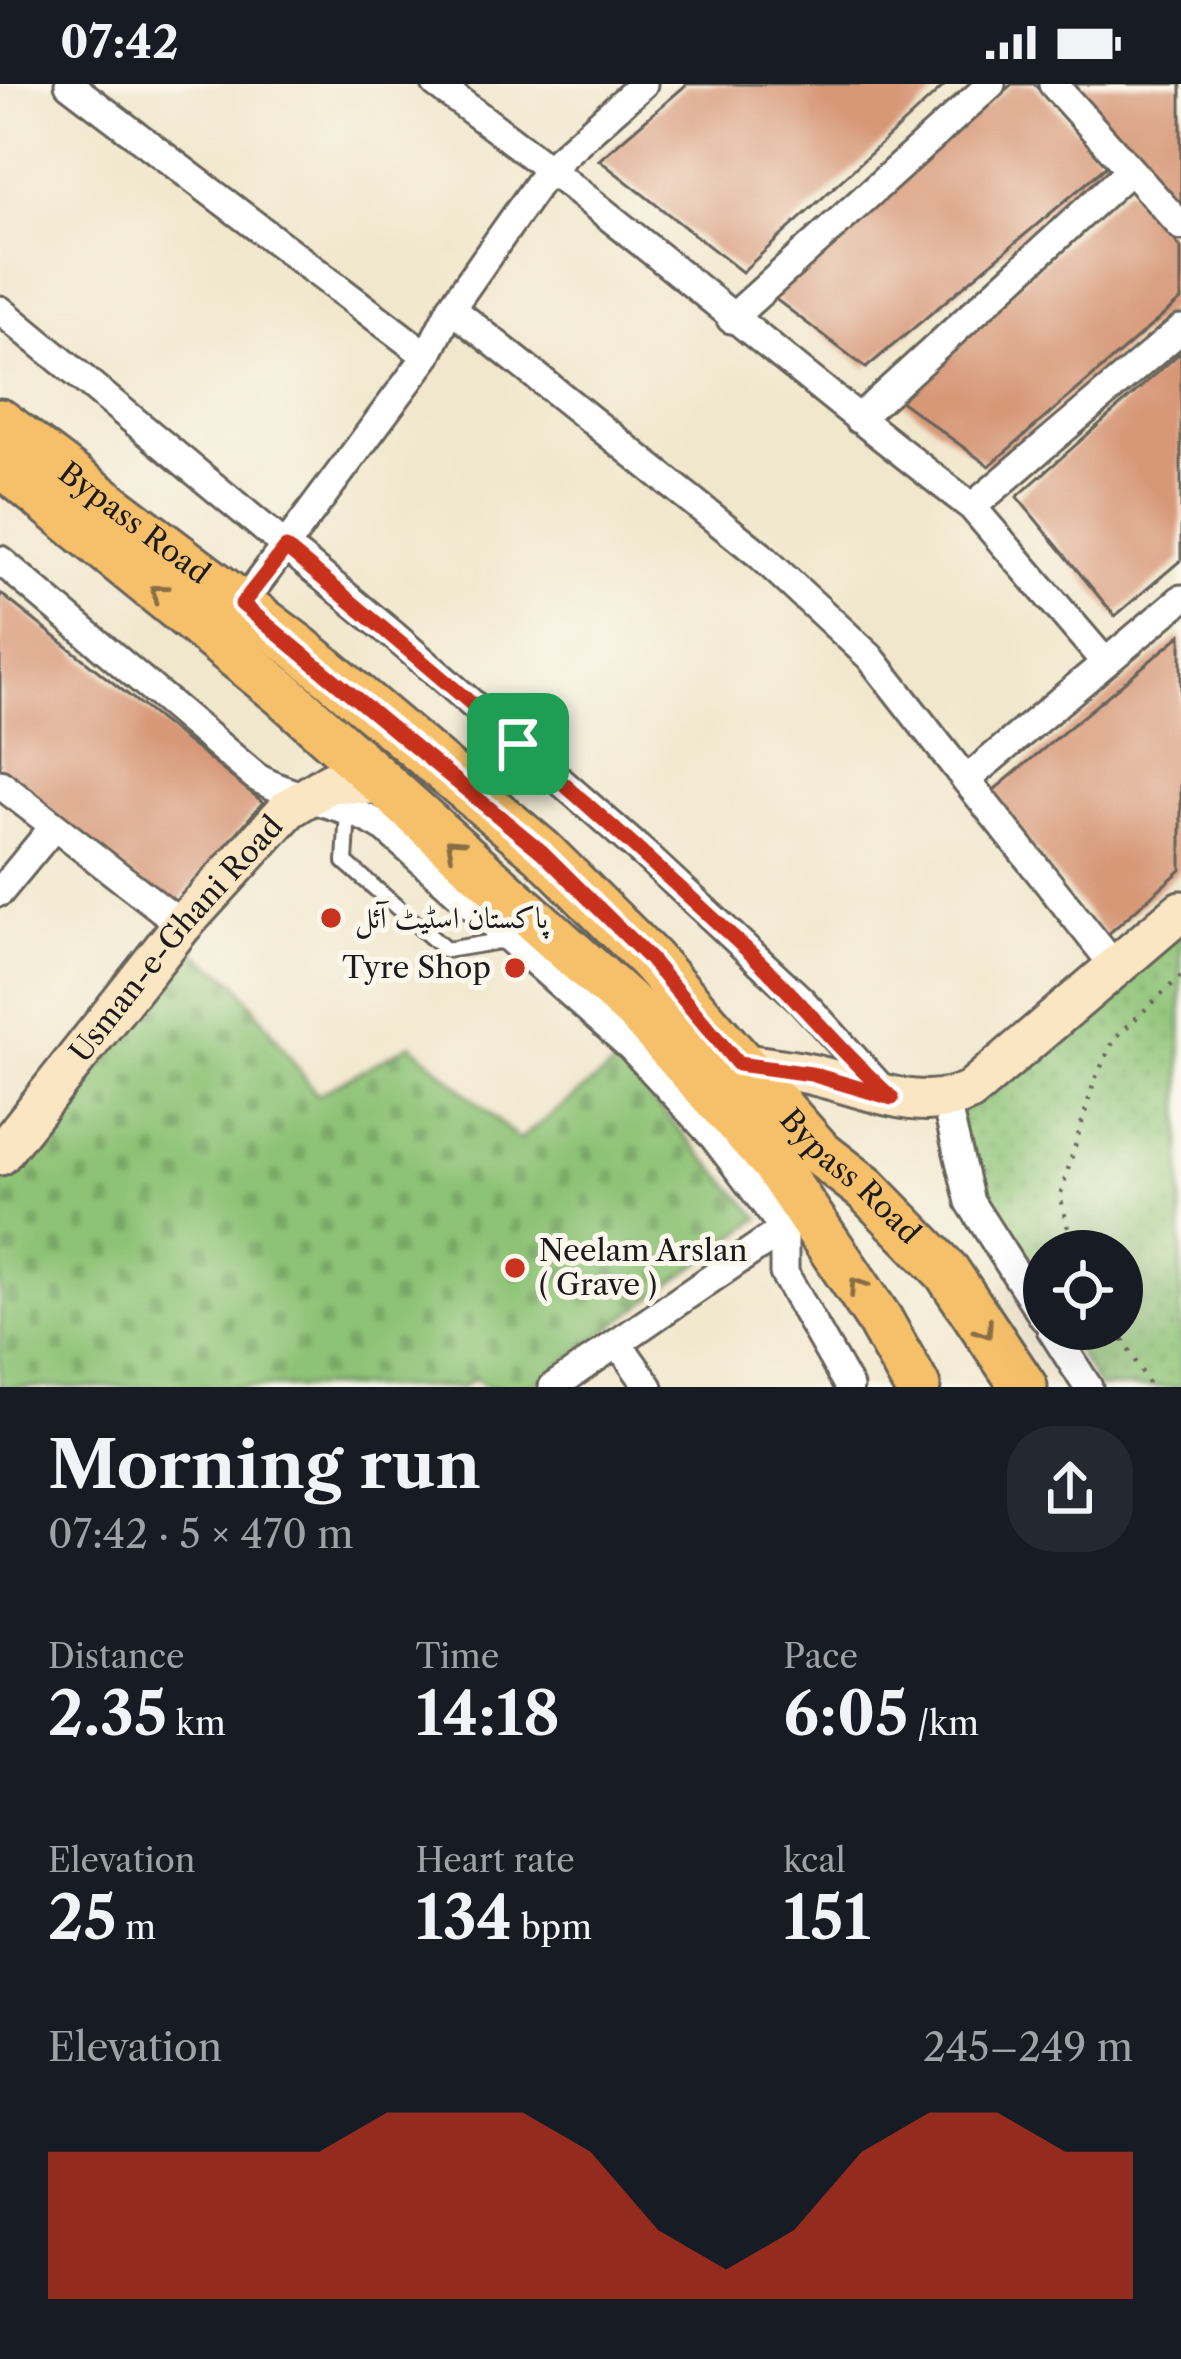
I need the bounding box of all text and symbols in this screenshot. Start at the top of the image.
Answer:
text: 07:42 [60,14,179,70]
street label: Bypass Road [51,454,217,592]
one-way arrow [150,585,172,606]
pin [467,693,569,795]
icon: arrive [485,711,551,777]
street label: Usman-e-Ghani Road [62,808,291,1069]
one-way arrow [446,839,467,860]
place label: پاکستان اسٹیٹ آئل [355,899,549,939]
marker: پاکستان اسٹیٹ آئل [318,905,344,931]
place label: Tyre Shop [342,949,491,986]
marker: Tyre Shop [502,955,528,981]
street label: Bypass Road [772,1101,928,1251]
map controls [1023,1230,1143,1350]
button: locate [1023,1230,1143,1350]
place label: Neelam Arslan ( Grave ) [539,1232,748,1303]
marker: Neelam Arslan ( Grave ) [502,1255,528,1281]
one-way arrow [849,1278,871,1300]
one-way arrow [971,1316,993,1338]
text: Morning run [48,1424,481,1505]
button: share [1007,1426,1133,1552]
text: 07:42 · 5 × 470 m [48,1510,354,1558]
text: Distance [48,1636,185,1677]
text: Time [416,1636,499,1677]
text: Pace [783,1636,858,1677]
text: 2.35 [48,1677,167,1751]
text: 14:18 [416,1677,560,1751]
text: 6:05 [783,1677,908,1751]
text: km [167,1703,226,1744]
text: /km [908,1703,979,1744]
text: Elevation [48,1840,195,1881]
text: Heart rate [416,1840,575,1881]
text: kcal [783,1840,846,1881]
text: 25 [48,1881,117,1955]
text: 134 [416,1881,512,1955]
text: 151 [783,1881,870,1955]
text: m [117,1907,156,1948]
text: bpm [512,1907,592,1948]
text: Elevation [48,2023,222,2071]
text: 245–249 m [923,2023,1133,2071]

